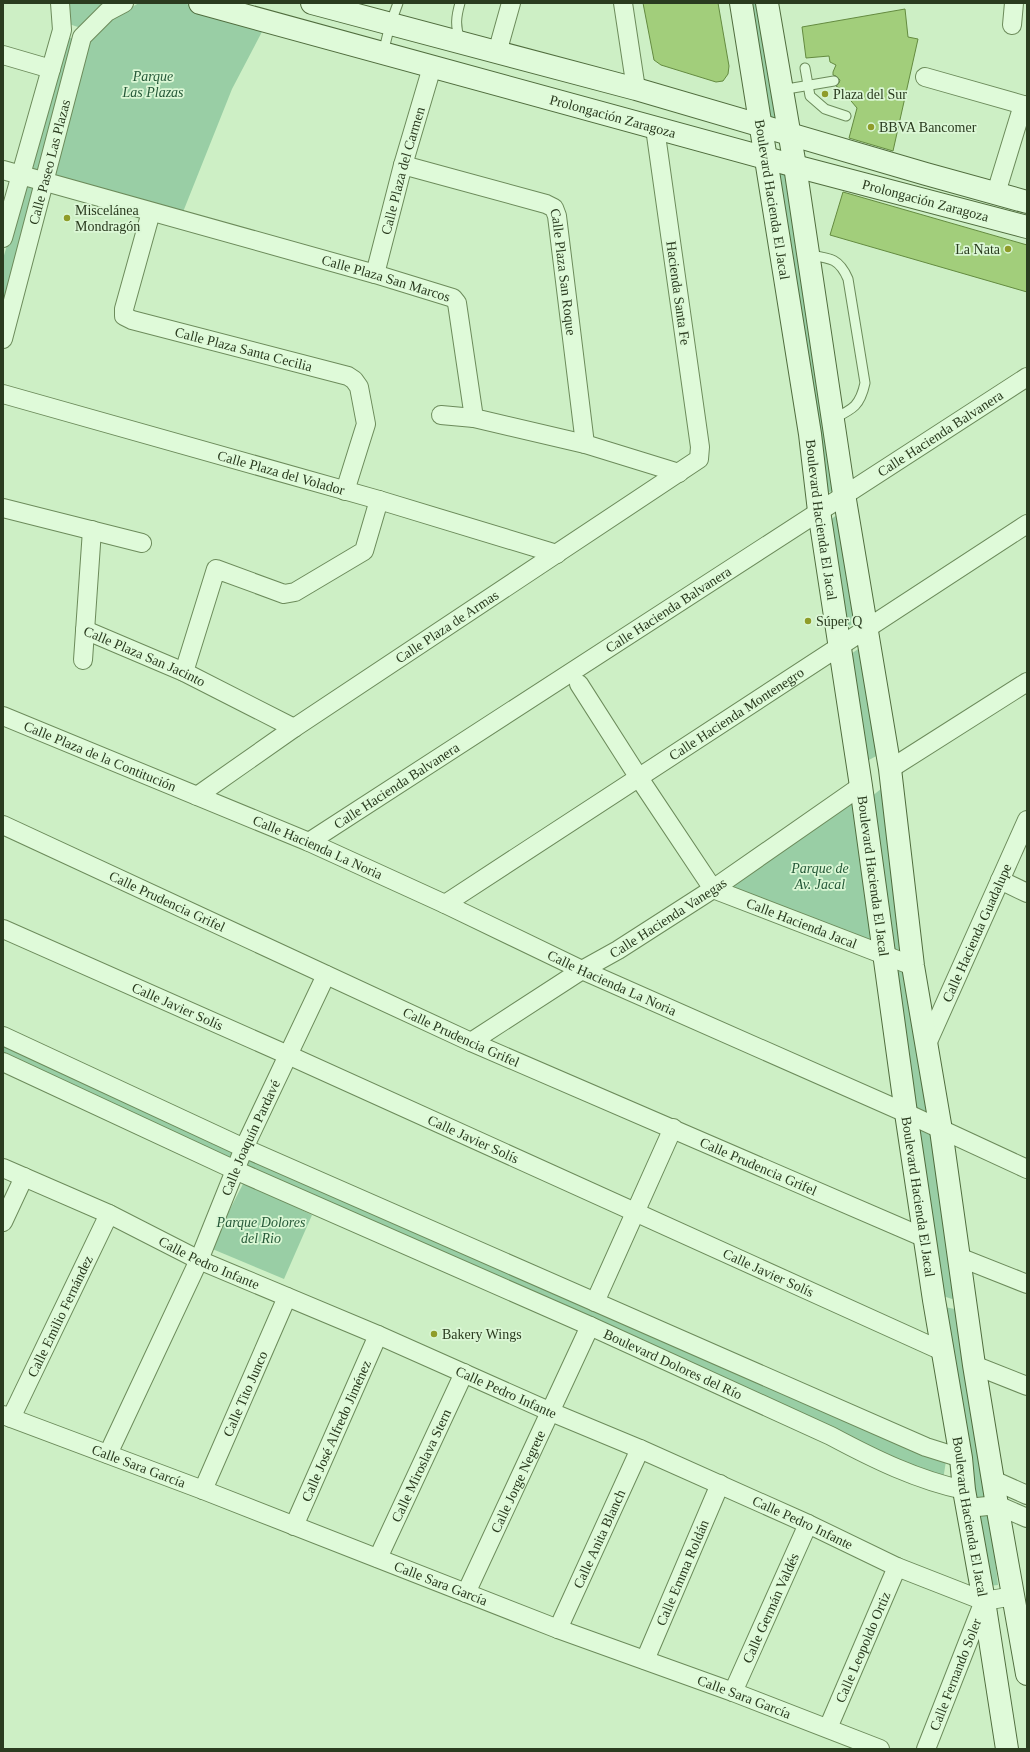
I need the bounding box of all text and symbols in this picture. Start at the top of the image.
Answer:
park label: Parque Las Plazas [121,69,184,100]
place label: Plaza del Sur [833,87,907,102]
marker: Plaza del Sur [820,89,830,99]
street label: Prolongación Zaragoza [548,92,678,141]
street label: Calle Paseo Las Plazas [26,98,73,226]
street label: Calle Plaza del Carmen [378,105,427,236]
street label: Boulevard Hacienda El Jacal [752,118,793,281]
place label: BBVA Bancomer [879,120,977,135]
marker: BBVA Bancomer [866,122,876,132]
street label: Prolongación Zaragoza [861,177,991,224]
place label: Miscelánea Mondragón [75,203,140,234]
street label: Calle Plaza San Roque [547,206,579,336]
marker: Miscelánea Mondragón [62,213,72,223]
street label: Hacienda Santa Fe [663,240,693,346]
place label: La Nata [955,242,1001,257]
marker: La Nata [1003,244,1013,254]
street label: Calle Plaza San Marcos [320,252,452,304]
street label: Calle Plaza Santa Cecilia [173,324,315,374]
street label: Calle Hacienda Balvanera [875,387,1006,479]
street label: Boulevard Hacienda El Jacal [803,439,840,601]
street label: Calle Plaza del Volador [216,447,347,498]
street label: Calle Hacienda Balvanera [603,563,734,655]
street label: Calle Plaza de Armas [393,587,501,666]
place label: Súper Q [816,614,862,629]
marker: Súper Q [803,616,813,626]
street label: Calle Plaza San Jacinto [82,623,208,689]
street label: Calle Hacienda Montenegro [666,664,807,763]
street label: Calle Plaza de la Contitución [22,718,178,794]
street label: Calle Hacienda Balvanera [331,739,462,832]
street label: Boulevard Hacienda El Jacal [855,795,892,957]
street label: Calle Hacienda La Noria [251,812,386,882]
park label: Parque de Av. Jacal [790,861,849,892]
street label: Calle Hacienda Guadalupe [939,861,1014,1004]
street label: Calle Prudencia Grifel [107,868,228,935]
street label: Calle Hacienda Vanegas [607,875,729,961]
street label: Calle Hacienda Jacal [744,895,859,951]
street label: Calle Hacienda La Noria [545,947,679,1019]
street label: Calle Javier Solís [130,980,226,1033]
street label: Calle Prudencia Grifel [401,1004,522,1070]
street label: Calle Joaquín Pardavé [218,1077,283,1198]
street label: Calle Javier Solís [426,1112,521,1166]
street label: Boulevard Hacienda El Jacal [899,1115,938,1278]
street label: Calle Prudencia Grifel [698,1134,819,1198]
park label: Parque Dolores del Rio [216,1215,306,1246]
street label: Calle Pedro Infante [156,1233,262,1292]
street label: Calle Javier Solís [721,1245,816,1300]
street label: Calle Emilio Fernández [24,1253,95,1379]
street label: Boulevard Dolores del Río [601,1326,745,1402]
place label: Bakery Wings [442,1327,522,1342]
marker: Bakery Wings [429,1329,439,1339]
street label: Calle Tito Junco [220,1349,270,1439]
street label: Calle José Alfredo Jiménez [298,1358,374,1504]
street label: Calle Pedro Infante [453,1363,559,1421]
street label: Calle Miroslava Stern [388,1407,454,1524]
street label: Calle Jorge Negrete [488,1428,548,1535]
street label: Boulevard Hacienda El Jacal [950,1435,991,1598]
street label: Calle Sara García [90,1442,188,1491]
street label: Calle Anita Blanch [570,1487,628,1591]
street label: Calle Pedro Infante [750,1493,855,1552]
street label: Calle Emma Roldán [653,1517,711,1628]
street label: Calle Germán Valdés [739,1551,802,1665]
street label: Calle Sara García [392,1558,490,1608]
street label: Calle Leopoldo Ortiz [832,1589,893,1705]
street label: Calle Fernando Soler [926,1616,984,1733]
street label: Calle Sara García [695,1672,794,1722]

